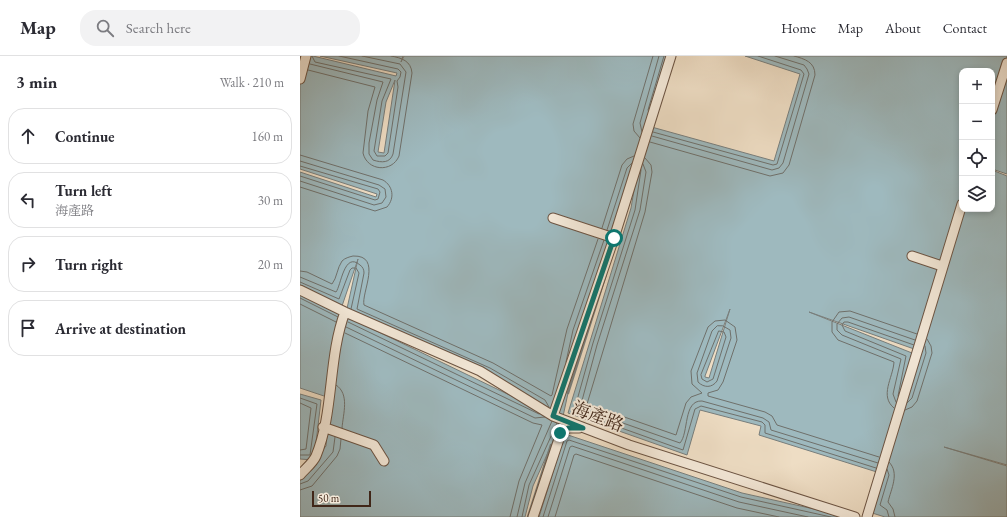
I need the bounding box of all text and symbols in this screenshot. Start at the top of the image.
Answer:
search box [80,10,360,46]
text: Map [20,15,56,40]
icon: search [94,17,116,39]
text: Search here [126,18,191,37]
text: Home [781,19,816,37]
text: Map [838,19,863,37]
text: About [885,19,921,37]
text: Contact [943,19,987,37]
map controls [959,68,995,212]
button: + [959,68,995,104]
text: 3 min [16,71,57,93]
text: Walk · 210 m [220,74,284,91]
button: − [959,104,995,140]
icon: ahead [17,125,39,147]
text: Continue [55,127,115,146]
text: 160 m [252,128,283,145]
button: locate [959,140,995,176]
button: layers [959,176,995,212]
text: Turn left [55,181,112,200]
icon: left [17,189,39,211]
text: 30 m [258,192,283,209]
text: 海產路 [55,202,94,219]
route start [605,229,623,247]
icon: right [17,253,39,275]
text: Turn right [55,255,123,274]
text: 20 m [258,256,283,273]
icon: arrive [17,317,39,339]
text: Arrive at destination [55,319,186,338]
street label: 海產路 [569,396,627,436]
route end [551,424,569,442]
scale bar [312,489,371,508]
text: 50 m [318,491,339,505]

